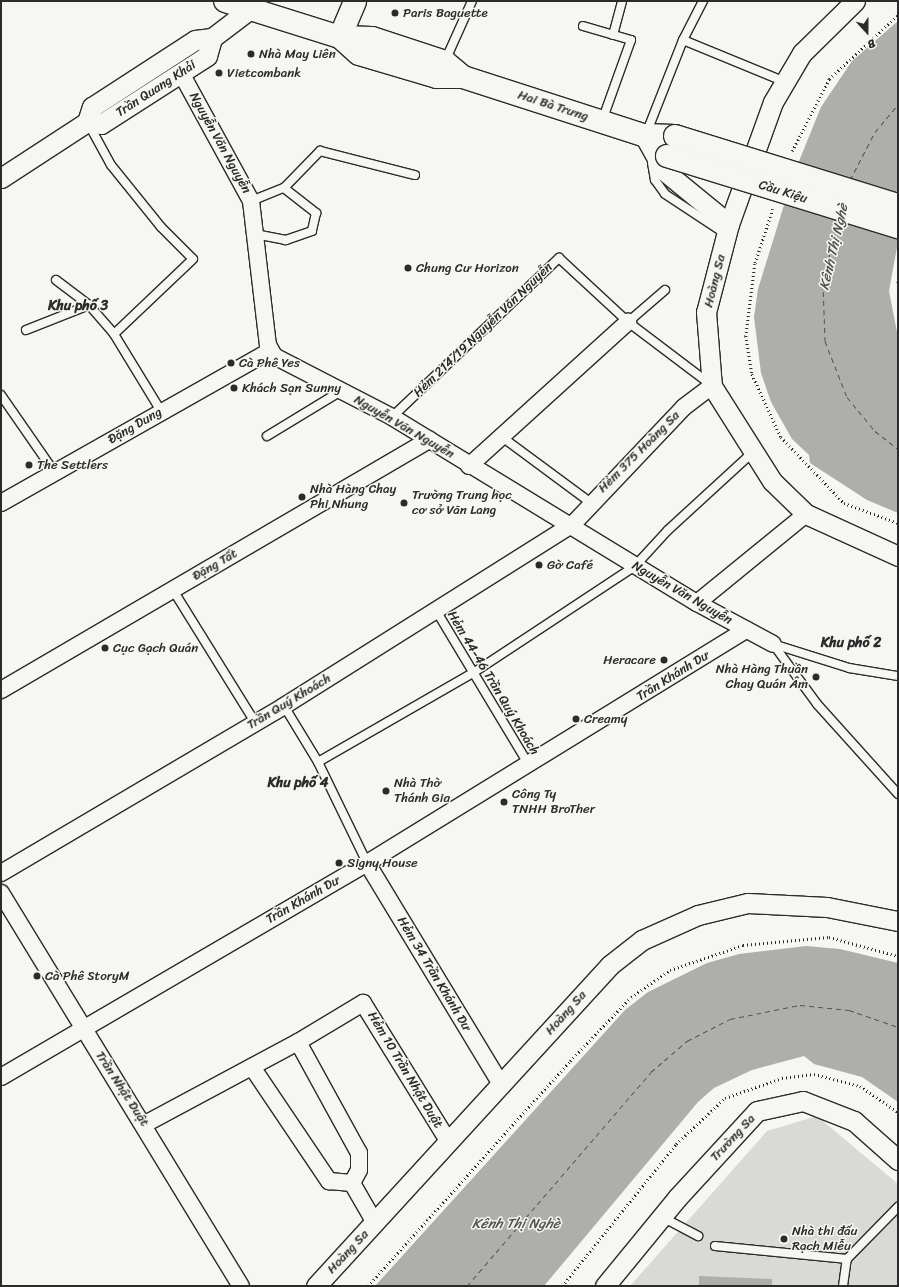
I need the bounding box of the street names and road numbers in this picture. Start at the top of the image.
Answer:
street label: Trần Quang Khải [113,57,199,121]
street label: Hai Bà Trưng [515,87,591,125]
street label: Nguyễn Văn Nguyễn [186,90,254,196]
street label: Cầu Kiệu [757,177,809,207]
street label: Hoàng Sa [701,253,729,309]
street label: Hẻm 214/19 Nguyễn Văn Nguyễn [410,259,556,401]
street label: Nguyễn Văn Nguyễn [351,392,457,462]
street label: Đặng Dung [105,404,165,448]
street label: Hẻm 375 Hoàng Sa [595,408,683,496]
street label: Ðặng Tất [190,546,240,584]
street label: Nguyễn Văn Nguyễn [629,558,735,628]
street label: Hẻm 44-46 Trần Quý Khoách [444,608,542,758]
street label: Trần Khánh Dư [634,647,712,705]
street label: Trần Quý Khoách [244,671,334,733]
street label: Trần Khánh Dư [263,873,343,927]
street label: Hẻm 34 Trần Khánh Dư [394,914,474,1034]
street label: Hoàng Sa [542,988,590,1038]
street label: Hẻm 10 Trần Nhật Duật [364,1009,446,1131]
street label: Trần Nhật Duật [92,1048,152,1130]
street label: Trường Sa [707,1111,759,1165]
street label: Hoàng Sa [324,1227,372,1277]

